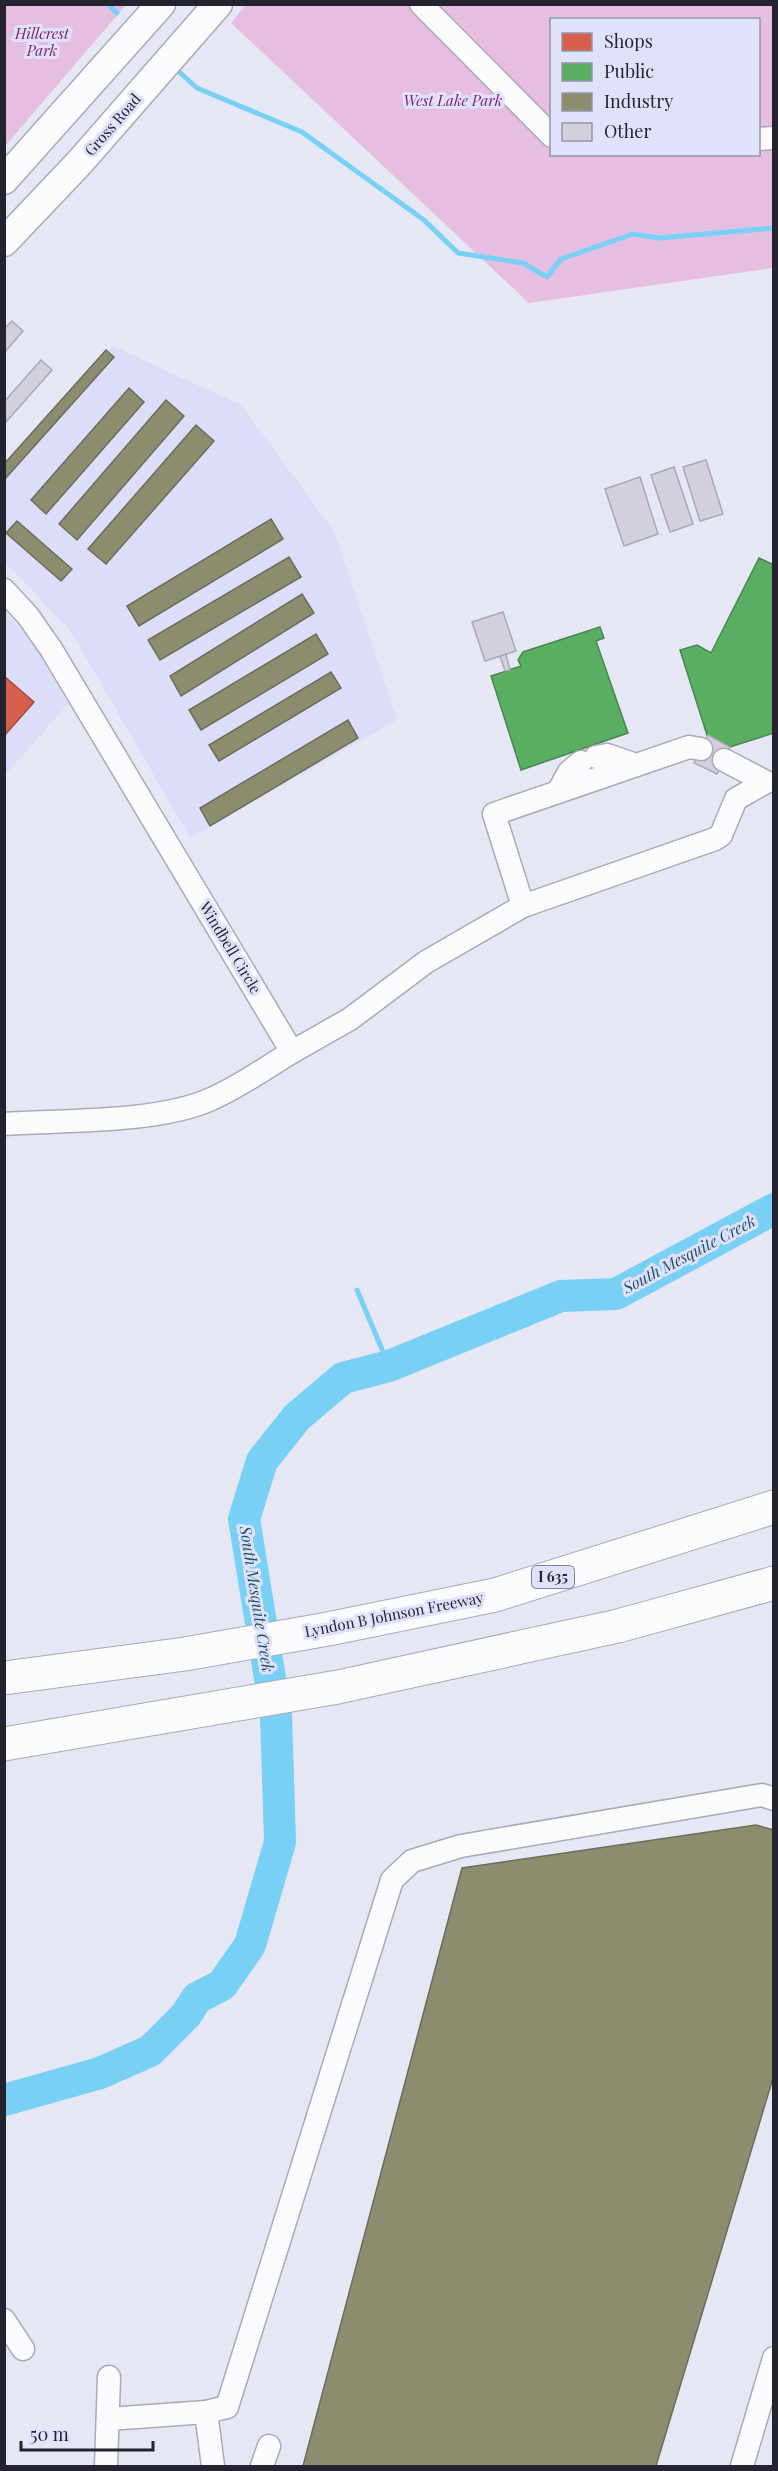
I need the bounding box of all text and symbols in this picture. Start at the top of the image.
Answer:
legend [550,18,760,156]
park label: Hillcrest Park [14,23,70,60]
text: Shops [604,29,653,53]
text: Public [604,59,654,83]
street label: Gross Road [80,89,145,160]
text: Industry [604,89,673,113]
park label: West Lake Park [403,90,503,110]
text: Other [604,119,651,143]
street label: Windbell Circle [195,897,266,997]
water label: South Mesquite Creek [618,1210,759,1298]
water label: South Mesquite Creek [235,1523,279,1673]
road number: I 635 [532,1566,574,1588]
street label: Lyndon B Johnson Freeway [303,1587,485,1641]
scale bar [21,2414,153,2452]
text: 50 m [30,2422,69,2446]

